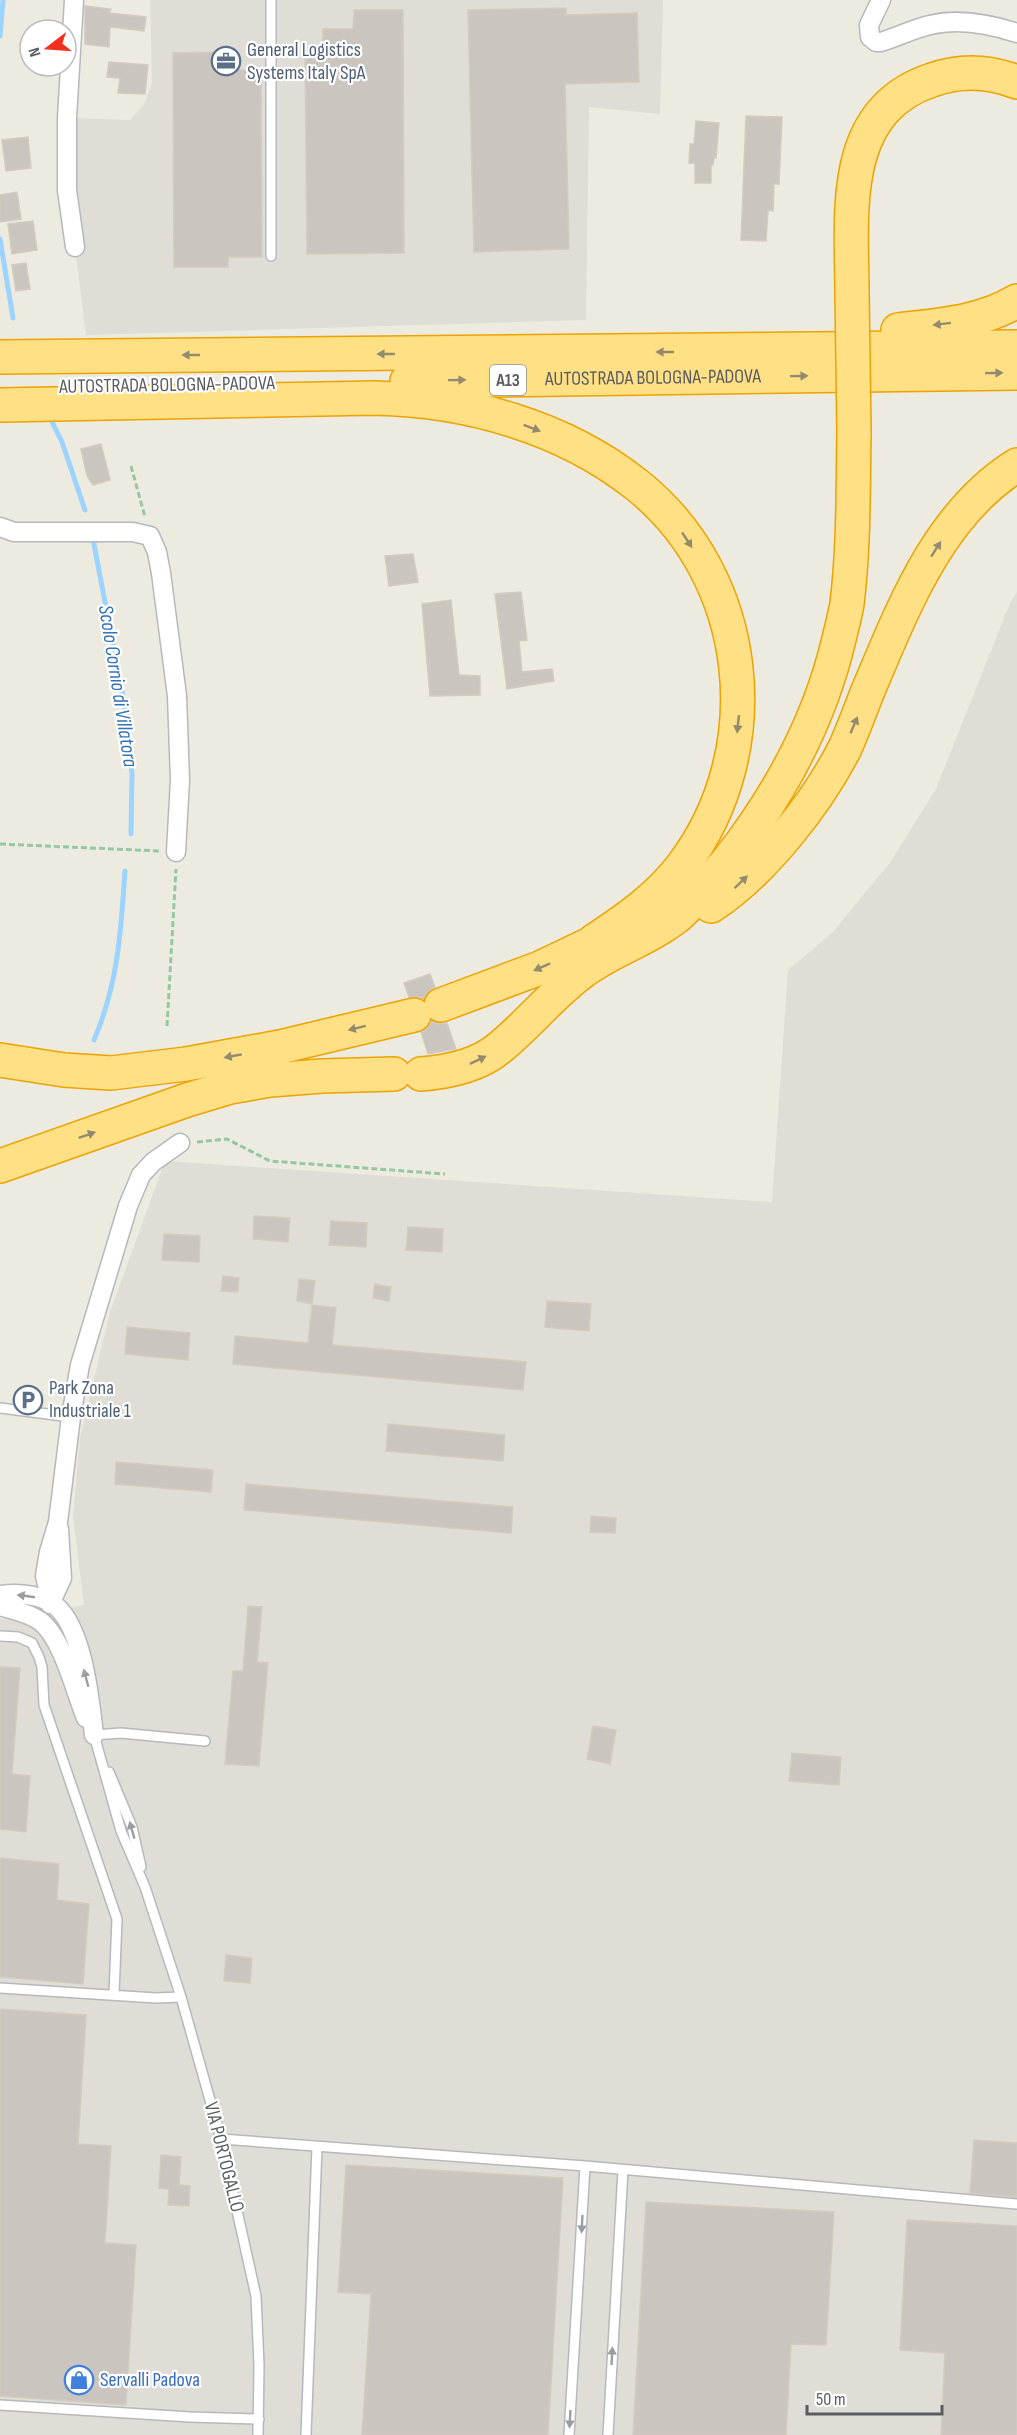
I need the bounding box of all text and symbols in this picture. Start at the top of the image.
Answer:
north arrow [18,18,78,78]
place label: General Logistics Systems Italy SpA [247,38,366,85]
text: N [25,45,45,59]
office icon: General Logistics Systems Italy SpA [210,45,242,77]
one-way arrow [932,320,951,329]
one-way arrow [655,347,674,357]
one-way arrow [376,349,395,359]
one-way arrow [181,350,200,360]
street label: AUTOSTRADA BOLOGNA-PADOVA [544,364,762,391]
road number: A13 [490,365,526,395]
one-way arrow [985,368,1004,378]
street label: AUTOSTRADA BOLOGNA-PADOVA [58,371,276,399]
one-way arrow [790,371,809,381]
one-way arrow [448,376,467,385]
one-way arrow [523,423,541,433]
one-way arrow [682,532,693,548]
one-way arrow [931,540,942,557]
water label: Scolo Cornio di Villatora [93,603,143,769]
one-way arrow [733,715,743,734]
one-way arrow [850,716,859,734]
one-way arrow [733,875,747,889]
one-way arrow [532,962,550,972]
one-way arrow [348,1024,367,1034]
one-way arrow [223,1051,242,1060]
one-way arrow [469,1055,486,1065]
one-way arrow [78,1130,96,1140]
place label: Park Zona Industriale 1 [49,1376,131,1423]
parking icon: Park Zona Industriale 1 [12,1384,44,1416]
one-way arrow [16,1591,35,1600]
one-way arrow [80,1668,90,1687]
one-way arrow [127,1820,136,1838]
street label: VIA PORTOGALLO [199,2099,249,2215]
one-way arrow [577,2214,586,2233]
one-way arrow [608,2346,617,2365]
shop icon: Servalli Padova [63,2364,95,2396]
place label: Servalli Padova [100,2368,200,2392]
scale bar [807,2378,942,2416]
text: 50 m [816,2389,846,2410]
one-way arrow [565,2409,575,2428]

